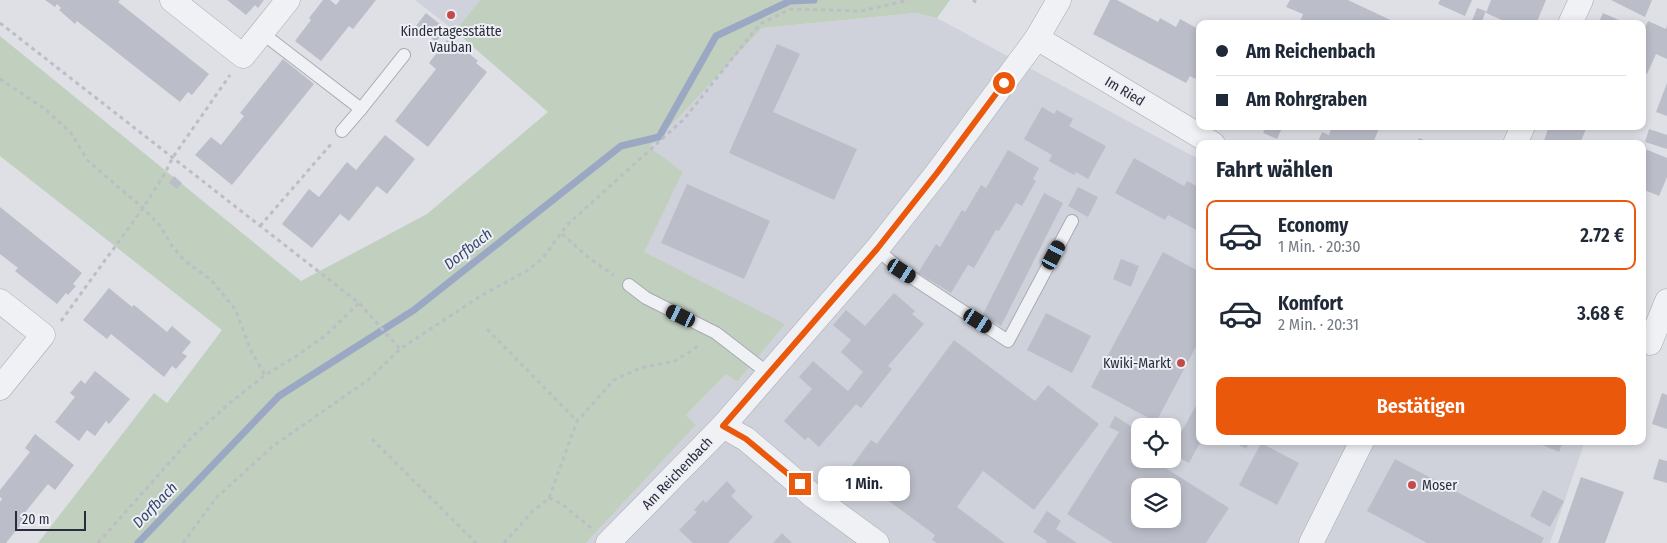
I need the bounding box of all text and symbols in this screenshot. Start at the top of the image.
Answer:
marker: Kindertagesstätte Vauban [445,9,457,21]
place label: Kindertagesstätte Vauban [400,23,502,56]
text: Am Reichenbach [1246,40,1375,63]
route start [993,72,1015,94]
street label: Im Ried [1102,73,1148,110]
text: Am Rohrgraben [1246,88,1367,111]
text: Fahrt wählen [1216,156,1333,183]
icon: car [1218,213,1263,258]
text: Economy [1278,214,1348,237]
text: 2.72 € [1580,224,1624,247]
water label: Dorfbach [440,225,496,273]
text: 1 Min. · 20:30 [1278,237,1361,256]
car [1040,238,1067,272]
car [885,257,918,285]
icon: car [1218,291,1263,336]
text: Komfort [1278,292,1343,315]
text: 3.68 € [1577,302,1624,325]
car [664,303,697,329]
car [961,307,994,335]
text: 2 Min. · 20:31 [1278,315,1359,334]
place label: Kwiki-Markt [1103,355,1171,372]
marker: Kwiki-Markt [1175,357,1187,369]
button: Bestätigen [1216,377,1626,435]
map controls [1131,418,1181,528]
button: locate [1131,418,1181,468]
street label: Am Reichenbach [638,433,716,513]
callout: 1 Min. [818,466,910,502]
route end [789,473,811,495]
text: 1 Min. [845,474,883,493]
place label: Moser [1422,477,1457,494]
button: layers [1131,478,1181,528]
water label: Dorfbach [129,479,181,531]
marker: Moser [1406,479,1418,491]
scale bar [15,508,86,531]
text: 20 m [22,511,50,528]

